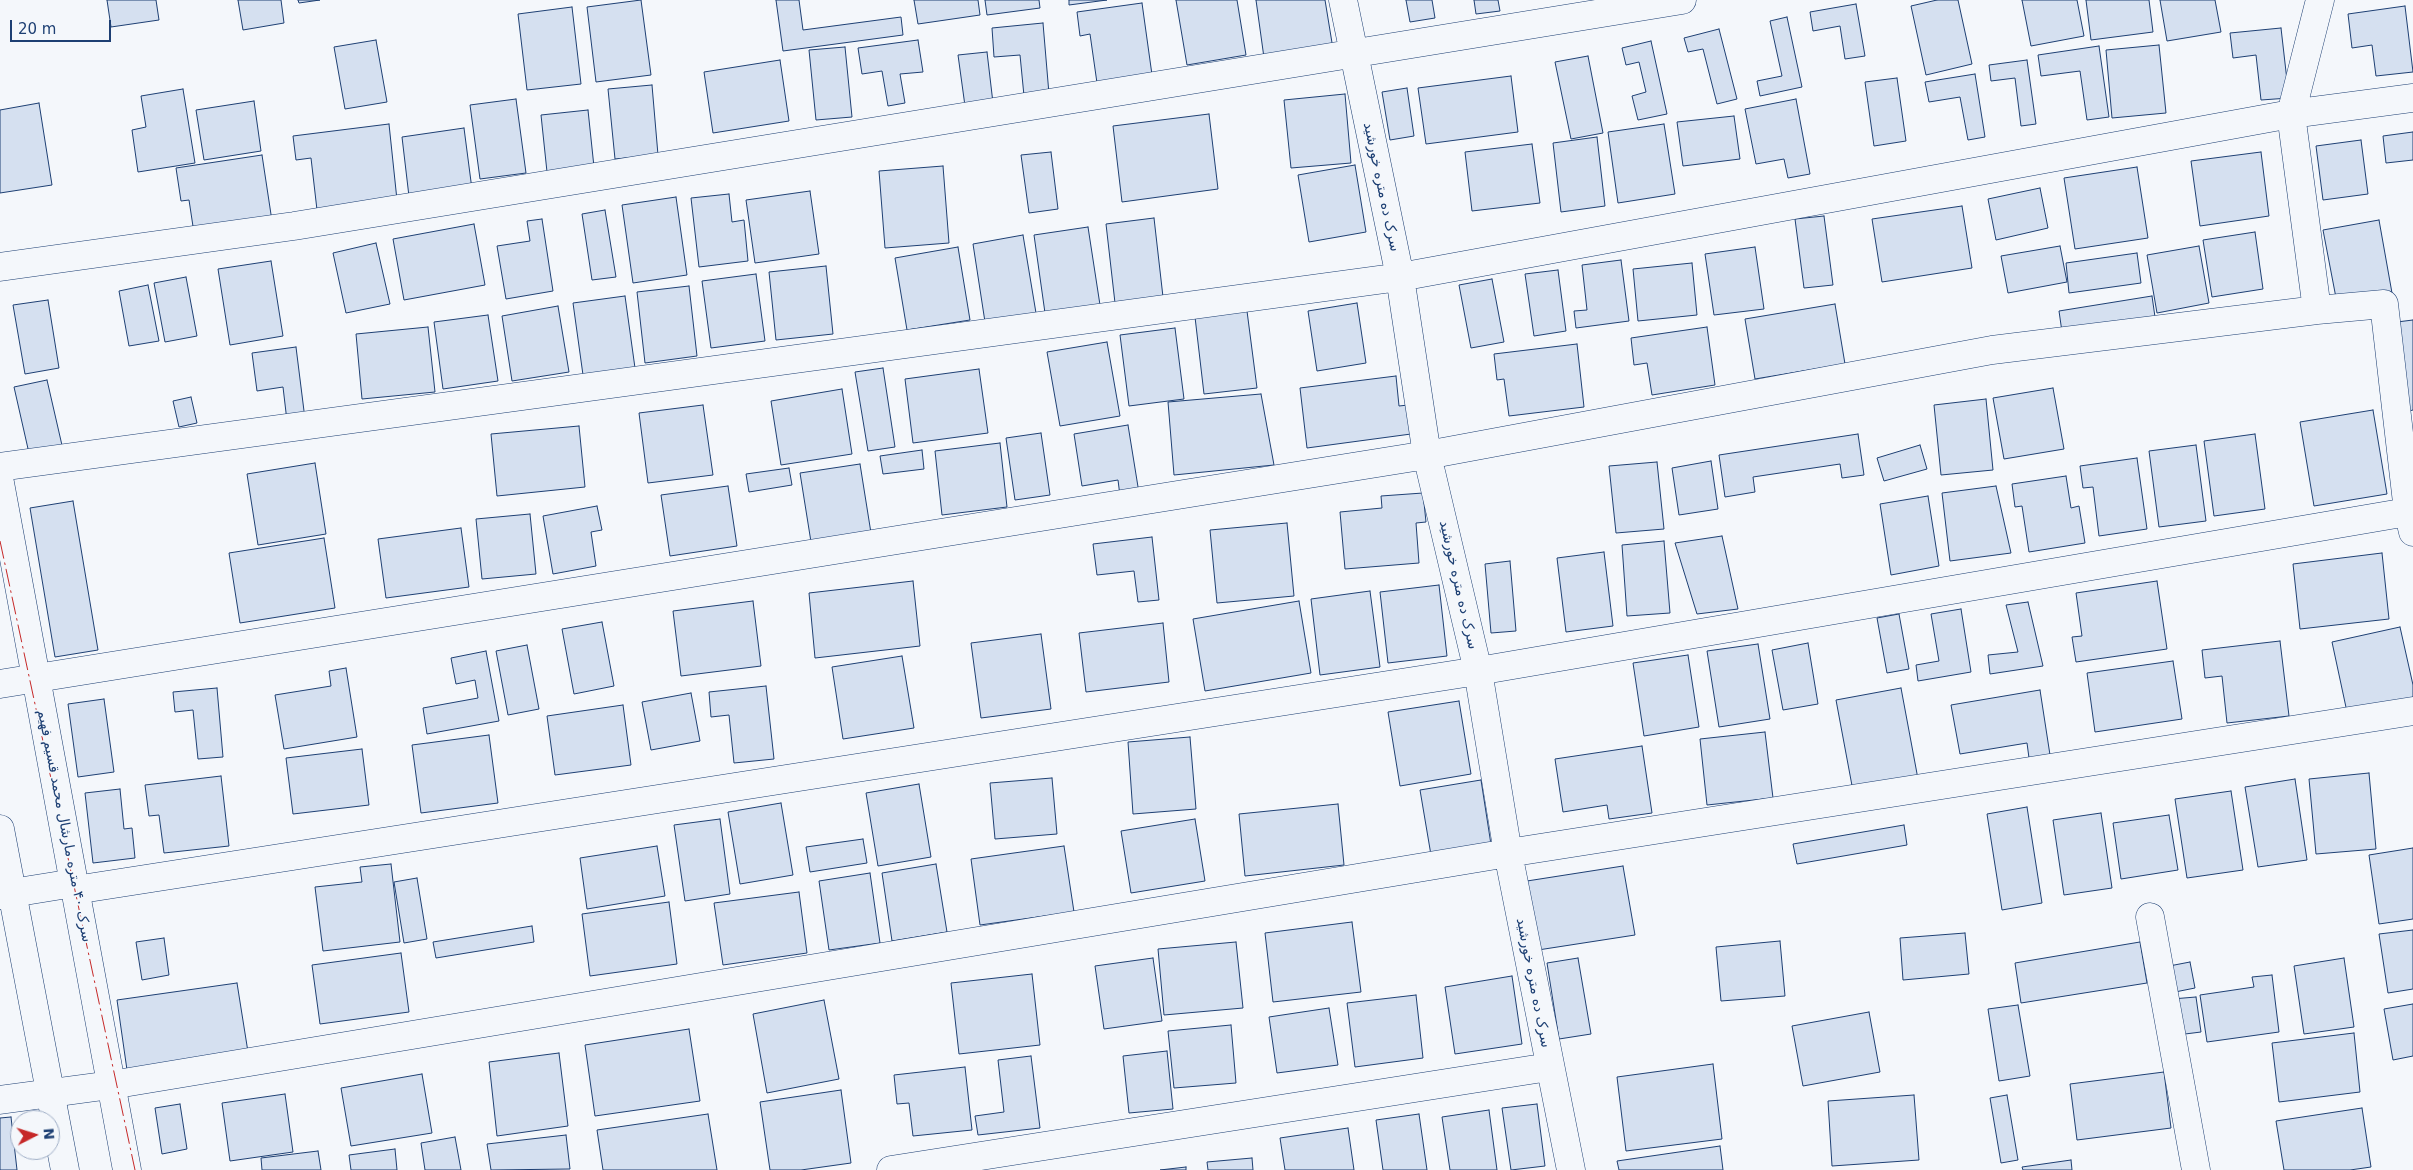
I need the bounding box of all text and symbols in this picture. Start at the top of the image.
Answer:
scale bar [12,10,114,42]
text: 20 m [18,20,56,38]
street label: سرک ده متره خورشید [1359,121,1403,253]
street label: سرک ده متره خورشید [1435,519,1481,651]
street label: سرک ۴۰ متره مارشال محمد قسیم فهیم [33,708,95,944]
street label: سرک ده متره خورشید [1512,917,1554,1049]
north arrow [10,1110,60,1160]
text: N [40,1127,57,1140]

